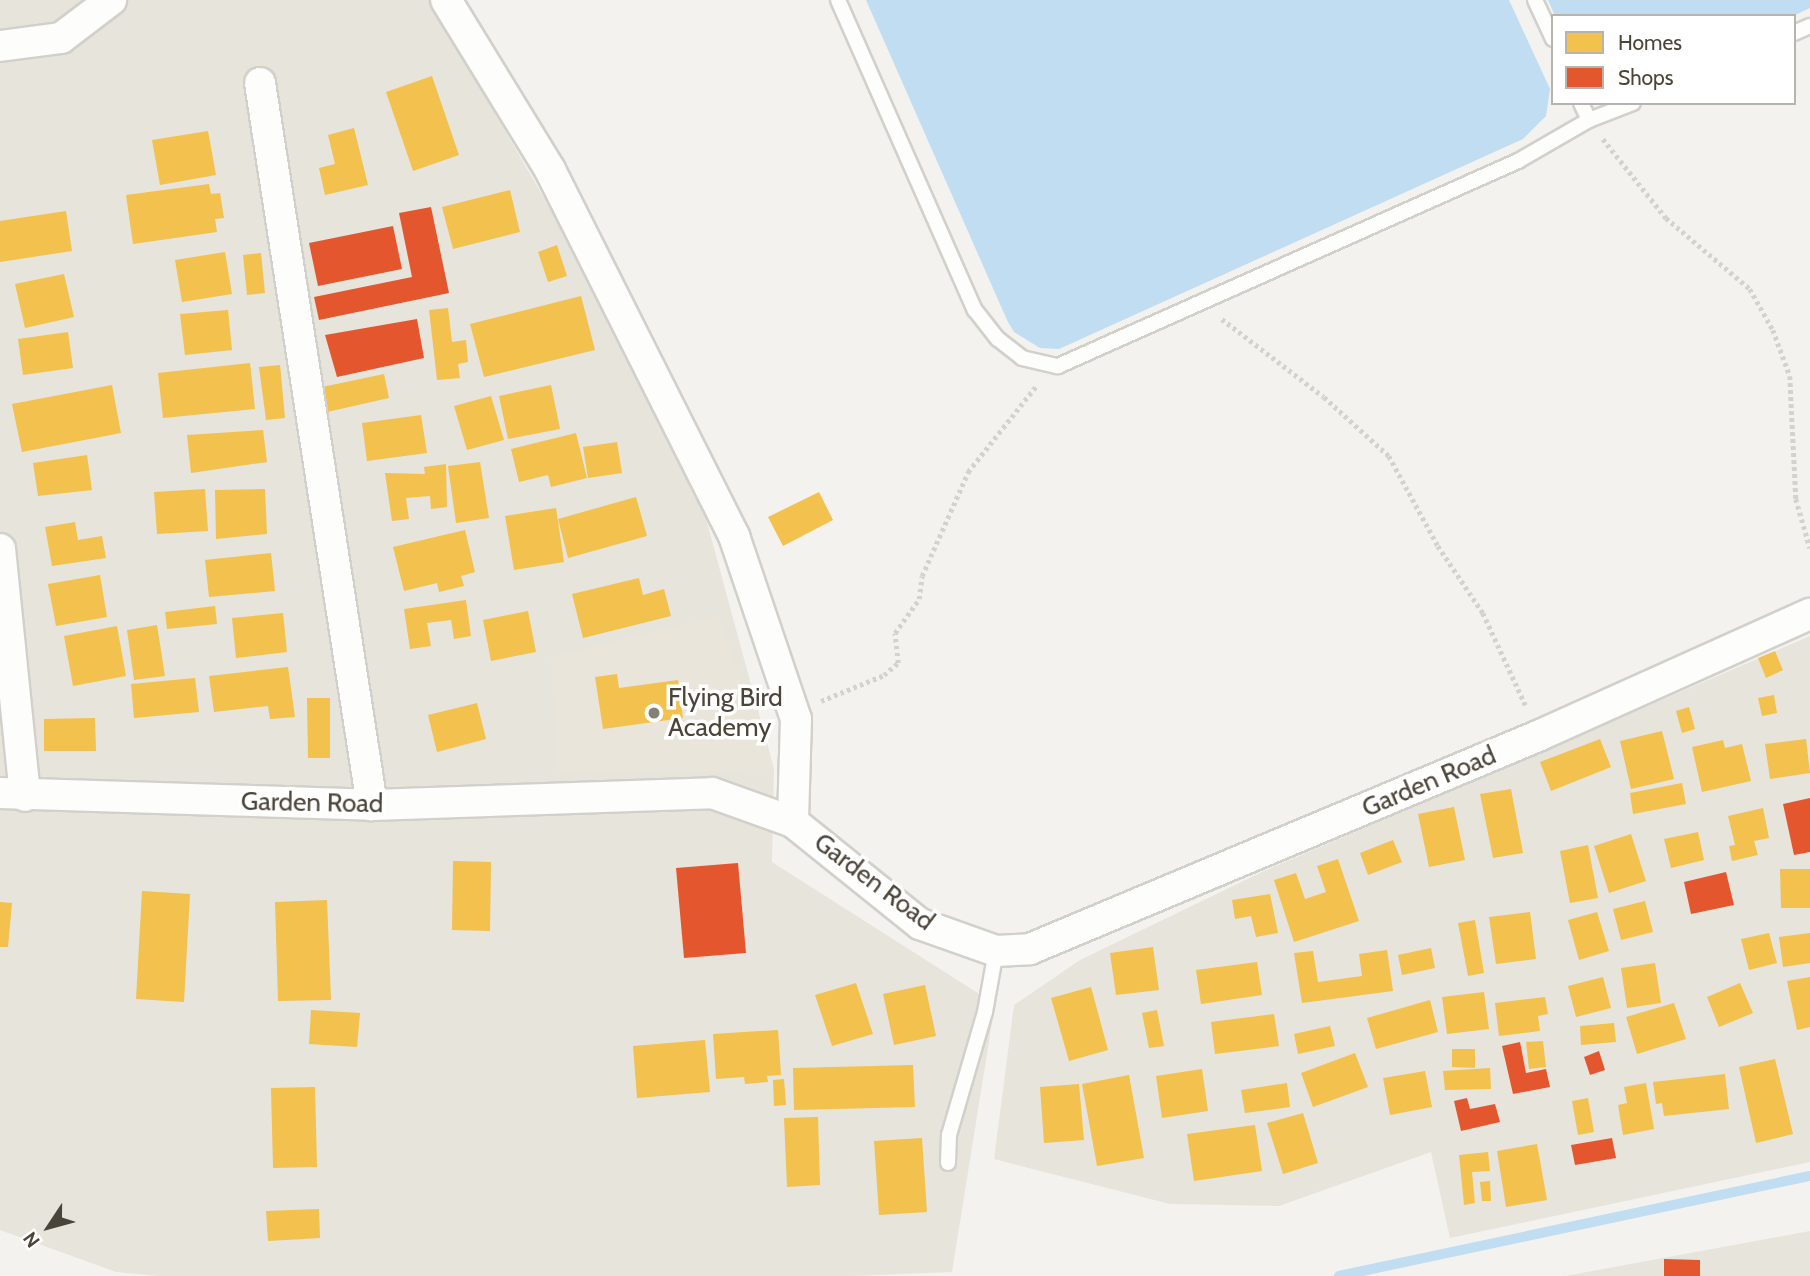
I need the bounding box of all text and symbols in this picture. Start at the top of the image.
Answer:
legend [1551,14,1796,105]
text: Homes [1618,30,1682,55]
text: Shops [1618,65,1673,90]
place label: Flying Bird Academy [668,682,783,744]
marker: Flying Bird Academy [646,705,662,721]
street label: Garden Road [1357,740,1501,824]
street label: Garden Road [241,786,383,820]
street label: Garden Road [808,827,940,937]
north arrow [14,1192,84,1262]
text: N [18,1227,45,1252]

